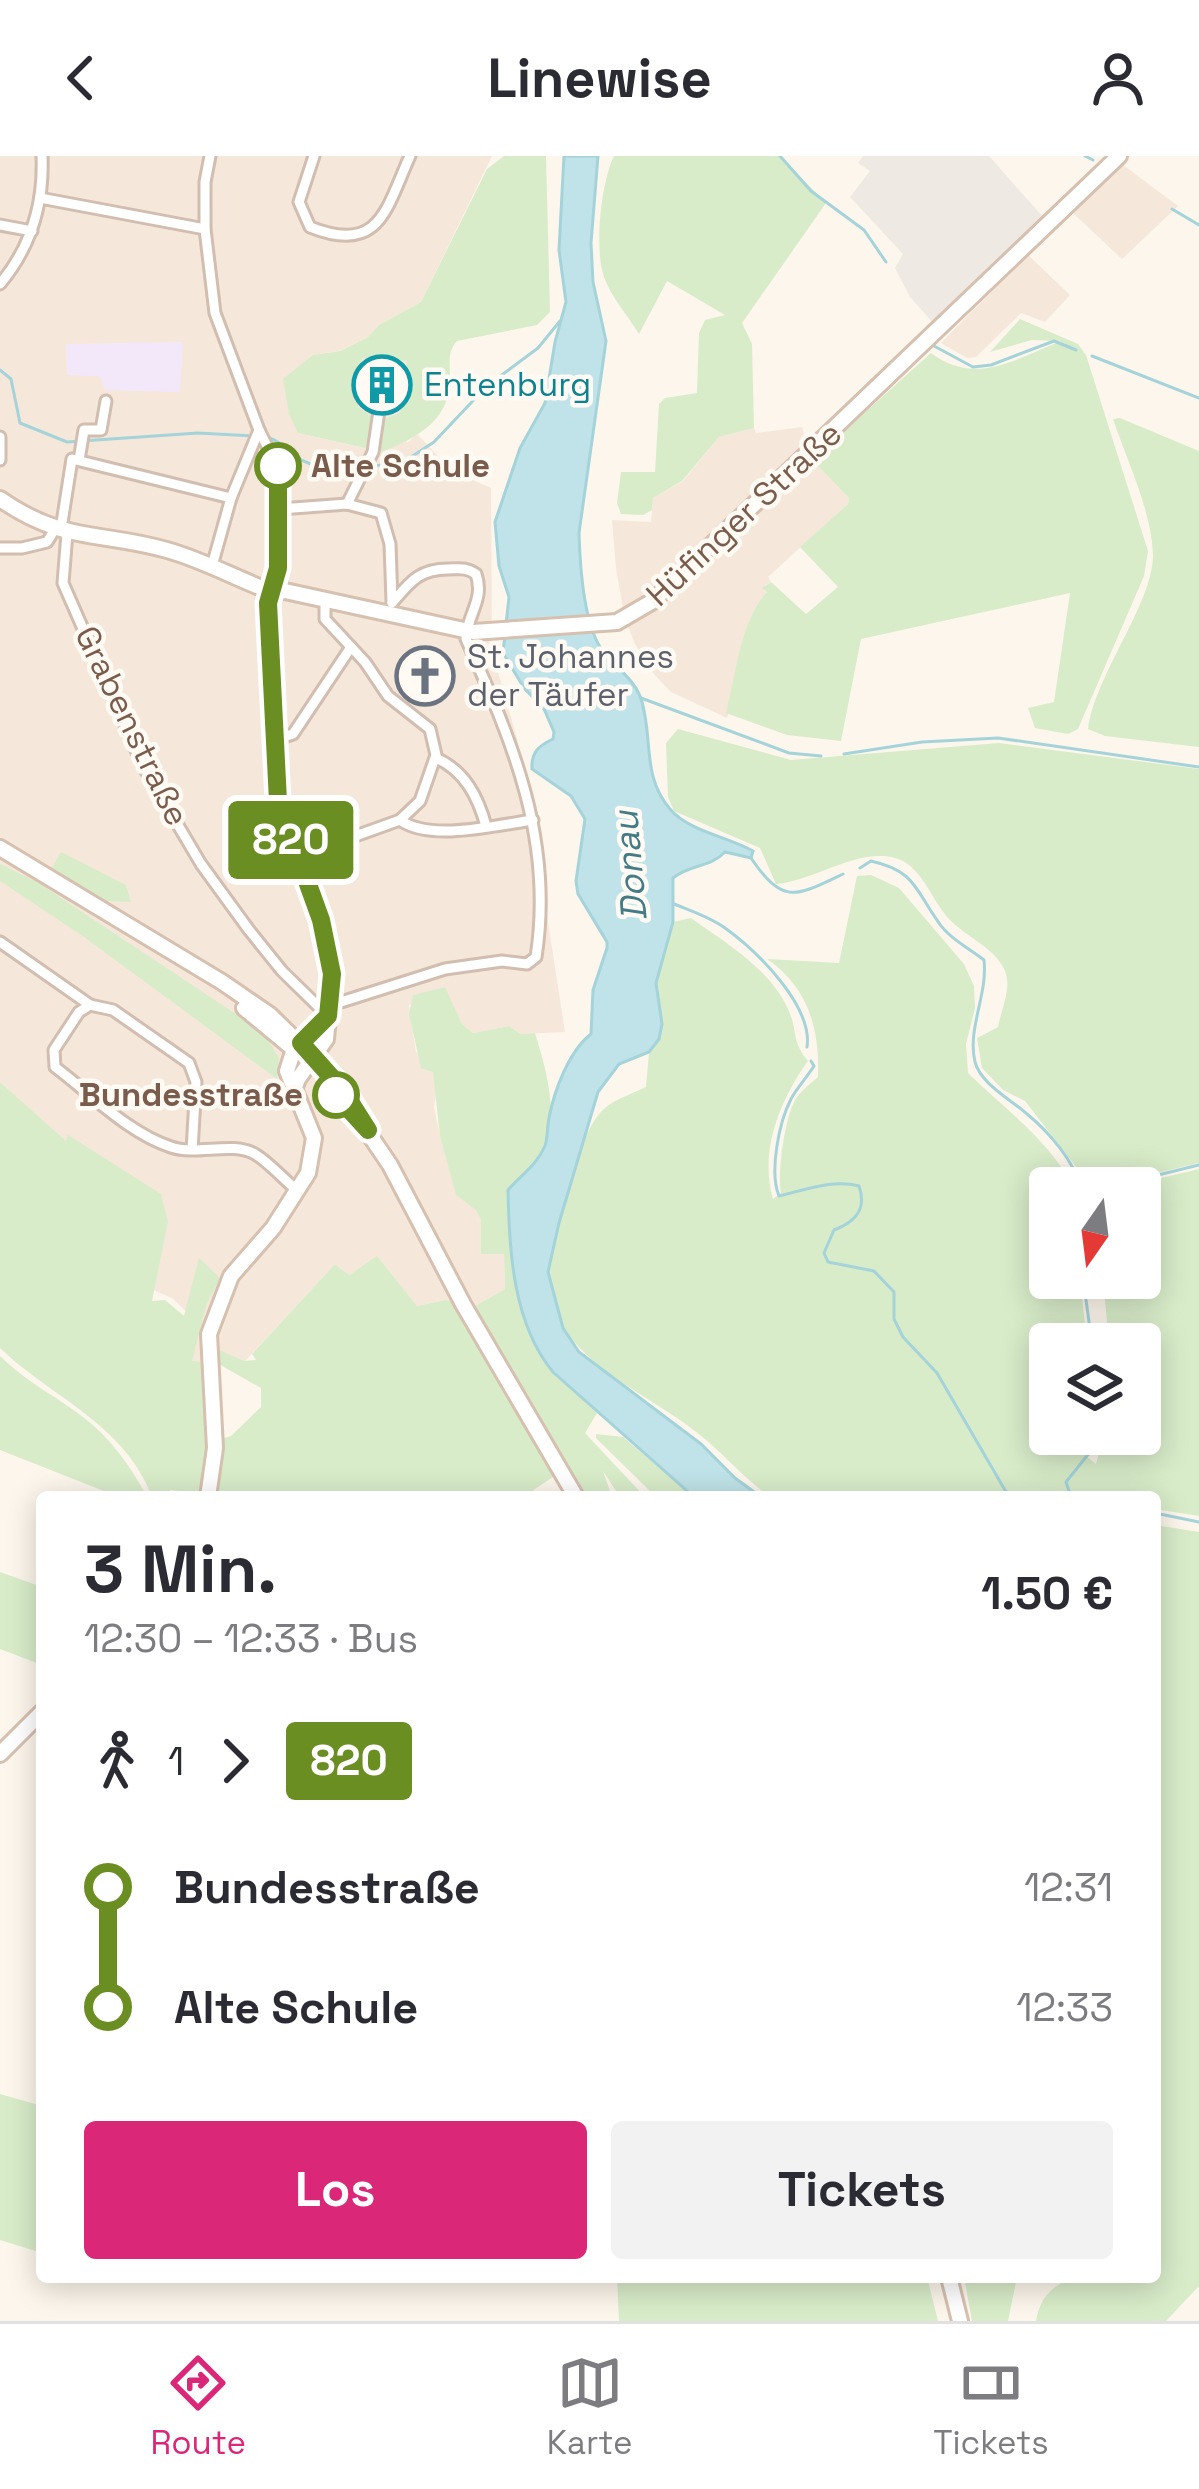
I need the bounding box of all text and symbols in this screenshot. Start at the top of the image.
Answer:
text: Linewise [487,44,712,113]
icon: back [48,45,114,111]
icon: person [1085,45,1151,111]
building icon: Entenburg [351,354,413,416]
place label: Entenburg [424,364,591,406]
street label: Hüfinger Straße [637,413,851,615]
marker: Alte Schule [256,444,300,488]
place label: Alte Schule [311,445,490,487]
street label: Grabenstraße [66,619,198,833]
place label: St. Johannes der Täufer [467,636,674,716]
church icon: St. Johannes der Täufer [394,645,456,707]
line badge: 820 [222,801,360,879]
water label: Donau [602,807,658,923]
text: 820 [252,813,330,866]
marker: Bundesstraße [314,1073,358,1117]
place label: Bundesstraße [79,1074,303,1116]
north arrow [1029,1167,1161,1299]
map controls [1029,1167,1161,1455]
button: layers [1029,1323,1161,1455]
text: 3 Min. [84,1527,277,1611]
text: 1.50 € [981,1565,1113,1622]
text: 12:30 – 12:33 · Bus [84,1614,418,1663]
icon: walk [84,1728,150,1794]
icon: forward [202,1728,268,1794]
text: 820 [310,1734,388,1787]
text: 1 [168,1737,184,1786]
text: Bundesstraße [174,1859,480,1916]
text: 12:31 [1024,1863,1113,1912]
text: Alte Schule [174,1979,418,2036]
text: 12:33 [1016,1983,1113,2032]
button: Los [84,2121,587,2259]
button: Tickets [611,2121,1113,2259]
tab: Route [150,2350,246,2464]
tab: Karte [547,2350,632,2464]
tab: Tickets [933,2350,1049,2464]

